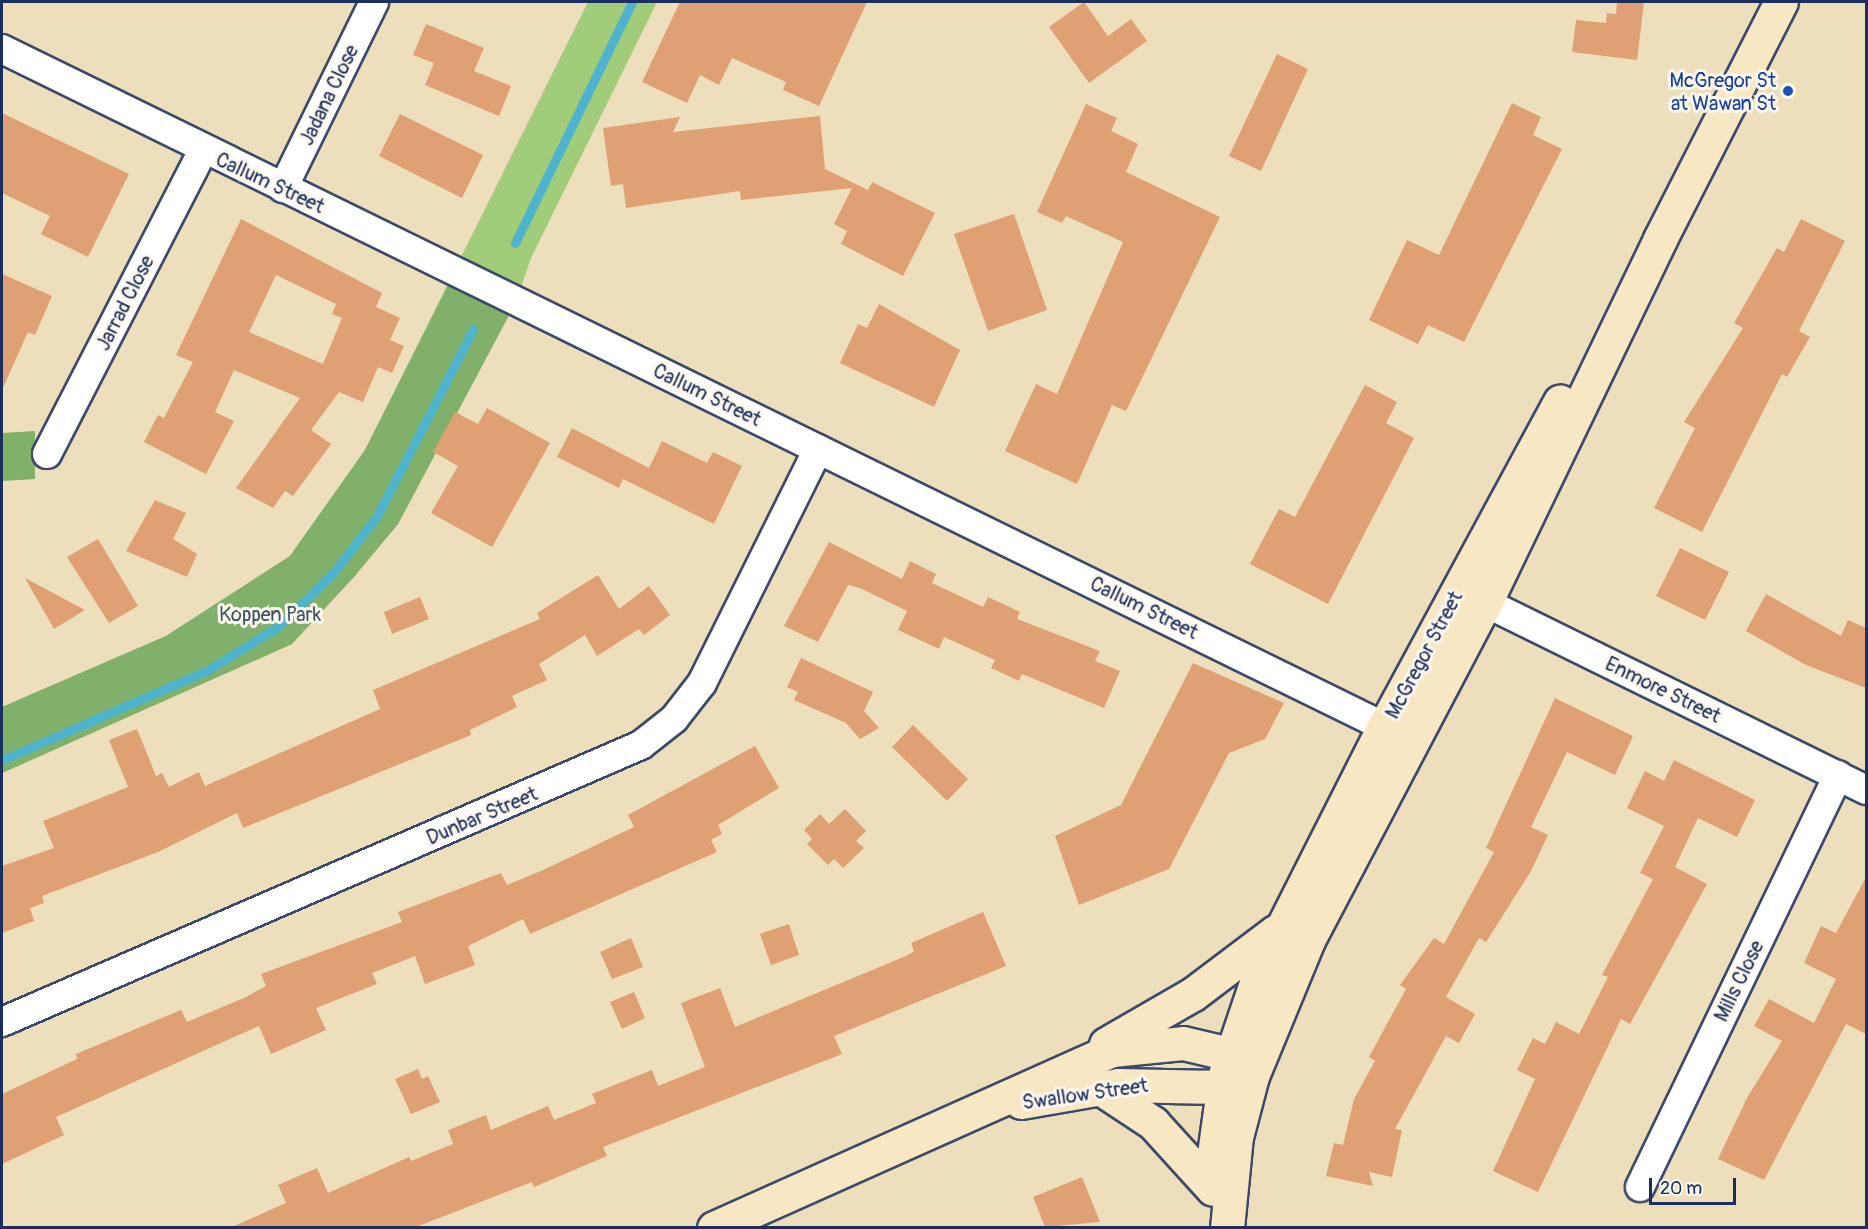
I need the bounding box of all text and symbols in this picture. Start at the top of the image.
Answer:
street label: Jadana Close [294,41,364,149]
place label: McGregor St at Wawan St [1670,68,1776,115]
marker: McGregor St at Wawan St [1781,84,1795,98]
street label: Callum Street [212,147,328,219]
street label: Jarrad Close [91,252,159,354]
street label: Callum Street [649,359,765,431]
street label: Callum Street [1086,572,1202,644]
street label: McGregor Street [1380,587,1468,723]
park label: Koppen Park [219,602,321,626]
street label: Enmore Street [1601,652,1725,728]
street label: Dunbar Street [423,782,541,850]
street label: Mills Close [1709,936,1769,1026]
street label: Swallow Street [1021,1073,1149,1115]
scale bar [1652,1166,1739,1204]
text: 20 m [1660,1177,1702,1200]

